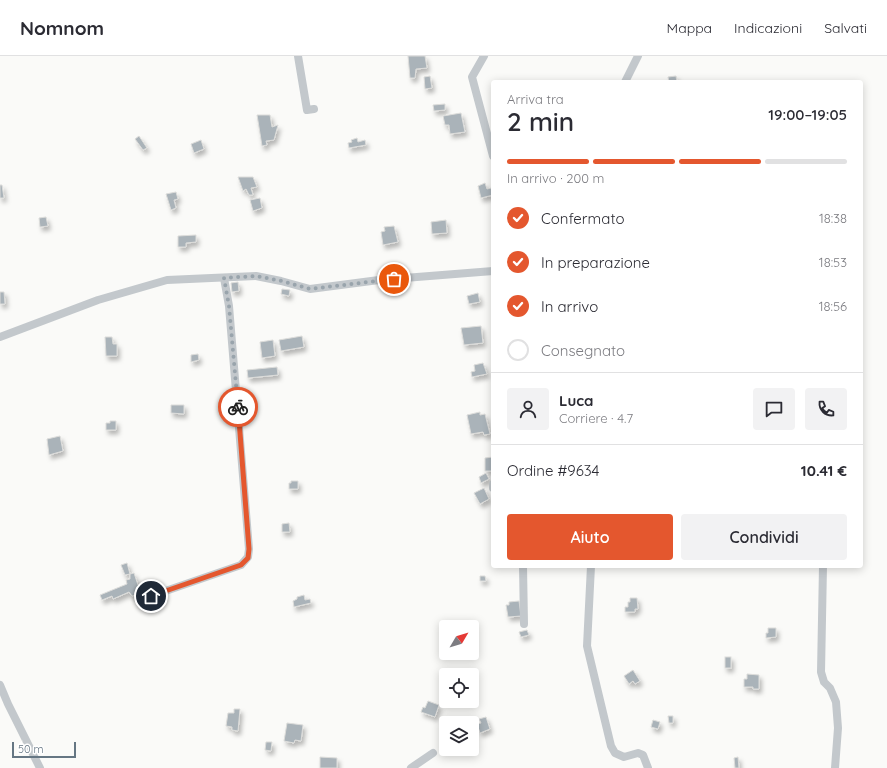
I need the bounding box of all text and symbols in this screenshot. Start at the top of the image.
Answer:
text: Nomnom [20,16,104,40]
text: Mappa [667,19,712,37]
text: Indicazioni [734,19,802,37]
text: Salvati [824,19,867,37]
text: Arriva tra [507,91,564,107]
text: 2 min [507,105,574,138]
text: 19:00–19:05 [768,105,847,124]
text: In arrivo · 200 m [507,170,604,186]
icon: check [507,207,529,229]
text: Confermato [541,209,624,228]
text: 18:38 [819,210,847,226]
icon: check [507,251,529,273]
text: In preparazione [541,253,650,272]
text: 18:53 [819,254,847,270]
pin [377,262,411,296]
icon: bag [383,268,405,290]
icon: check [507,295,529,317]
text: In arrivo [541,297,598,316]
text: 18:56 [819,298,847,314]
text: Consegnato [541,341,625,360]
courier [218,387,258,427]
button: person [507,388,549,430]
button: chat [753,388,795,430]
button: phone [805,388,847,430]
text: Luca [559,391,593,410]
icon: bike [227,396,249,418]
text: Corriere · 4.7 [559,410,633,426]
text: Ordine #9634 [507,461,600,480]
text: 10.41 € [801,461,847,480]
button: Aiuto [507,514,673,560]
button: Condividi [681,514,847,560]
pin [134,579,168,613]
icon: home [140,585,162,607]
north arrow [439,620,479,660]
map controls [439,620,479,756]
button: locate [439,668,479,708]
button: layers [439,716,479,756]
scale bar [12,740,76,759]
text: 50 m [18,742,44,756]

